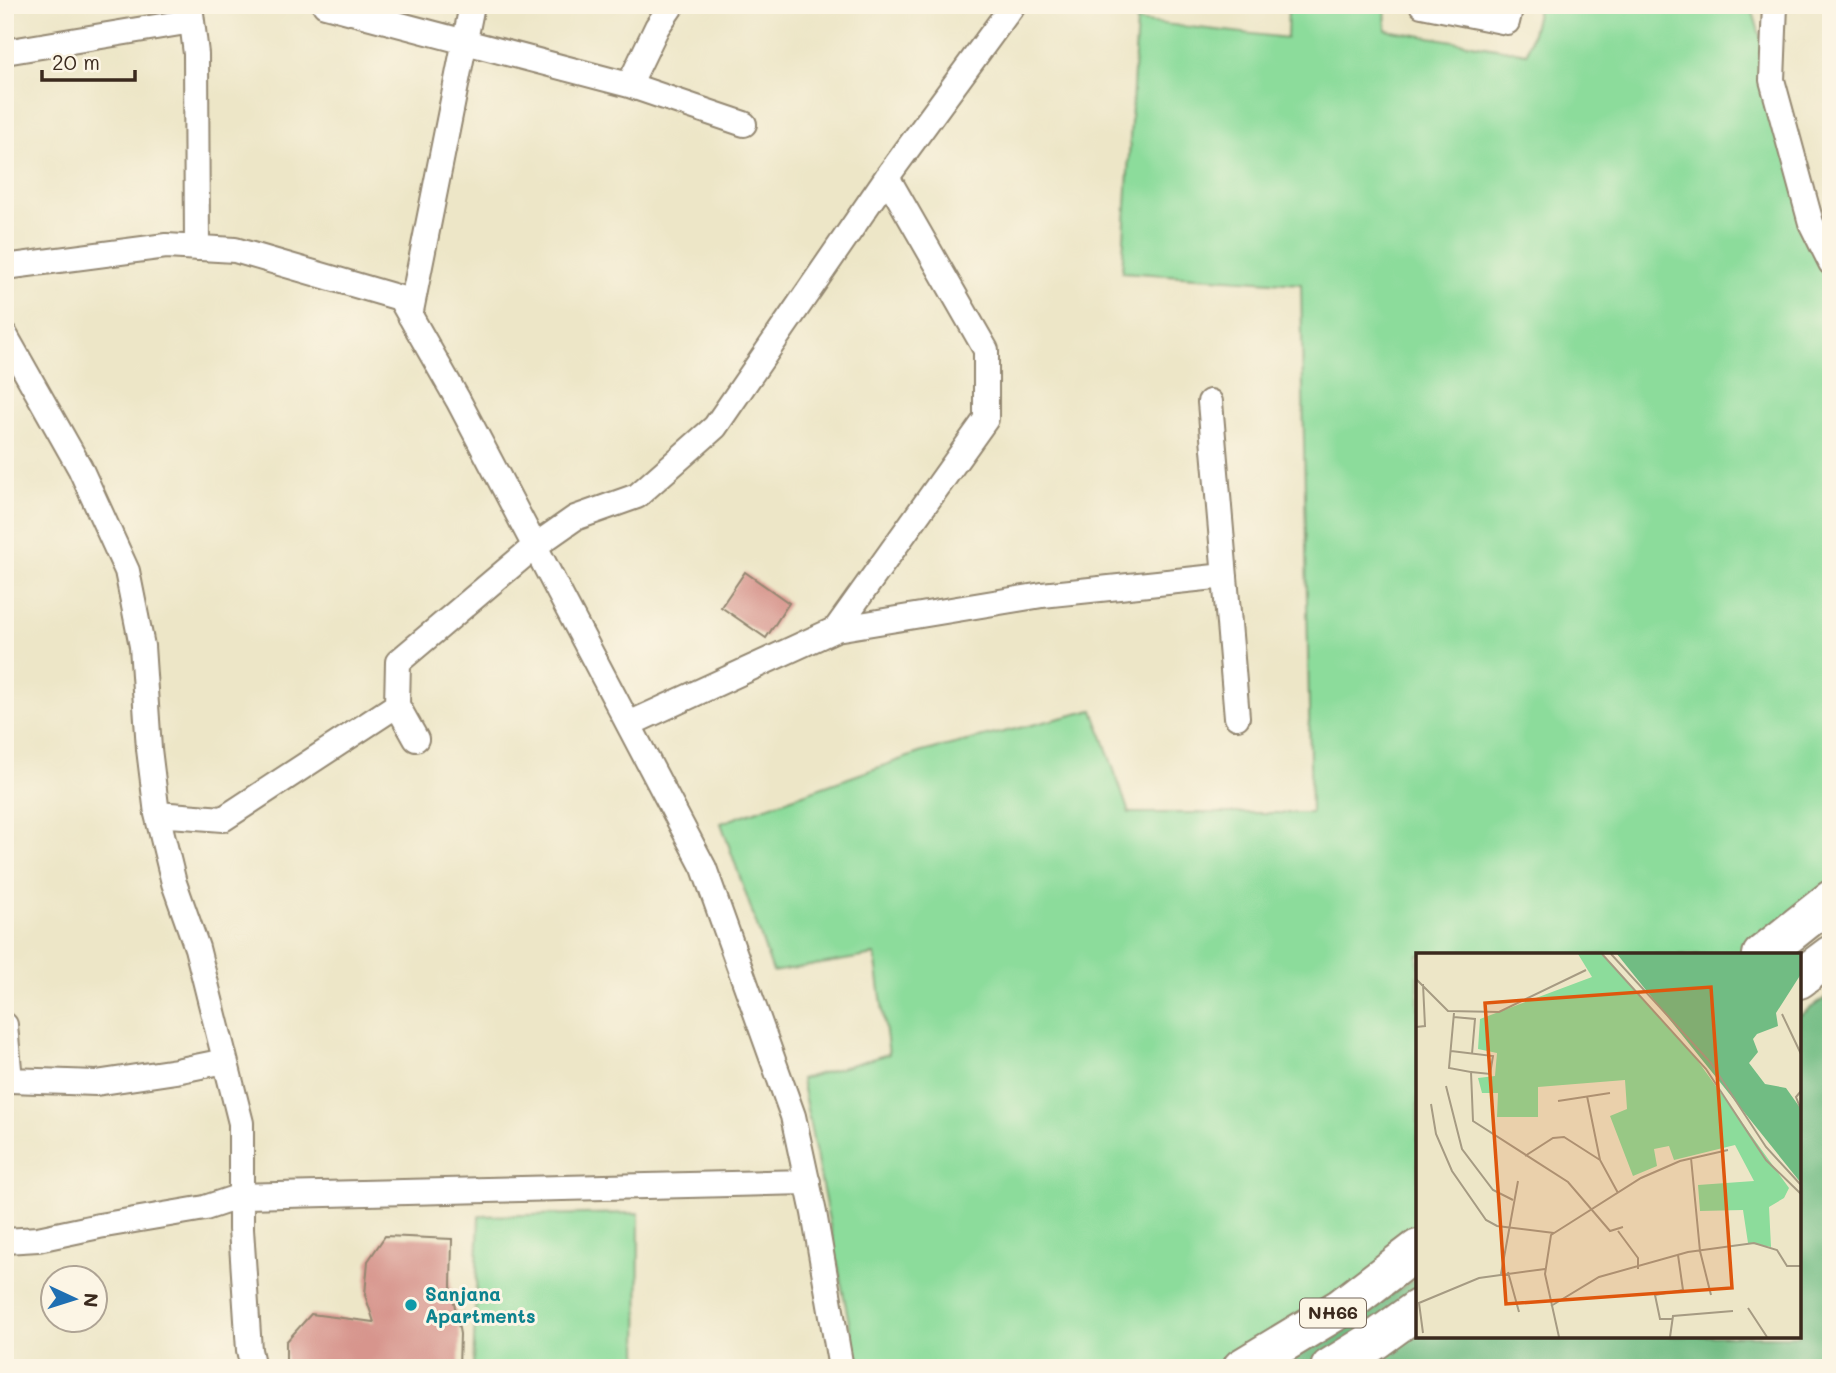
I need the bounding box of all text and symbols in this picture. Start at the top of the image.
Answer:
scale bar [42,38,135,82]
text: 20 m [52,48,100,75]
inset map [1416,953,1801,1338]
north arrow [38,1264,108,1334]
place label: Sanjana Apartments [425,1281,536,1328]
text: N [78,1292,104,1308]
marker: Sanjana Apartments [403,1297,419,1313]
road number: NH66 [1300,1298,1366,1328]

